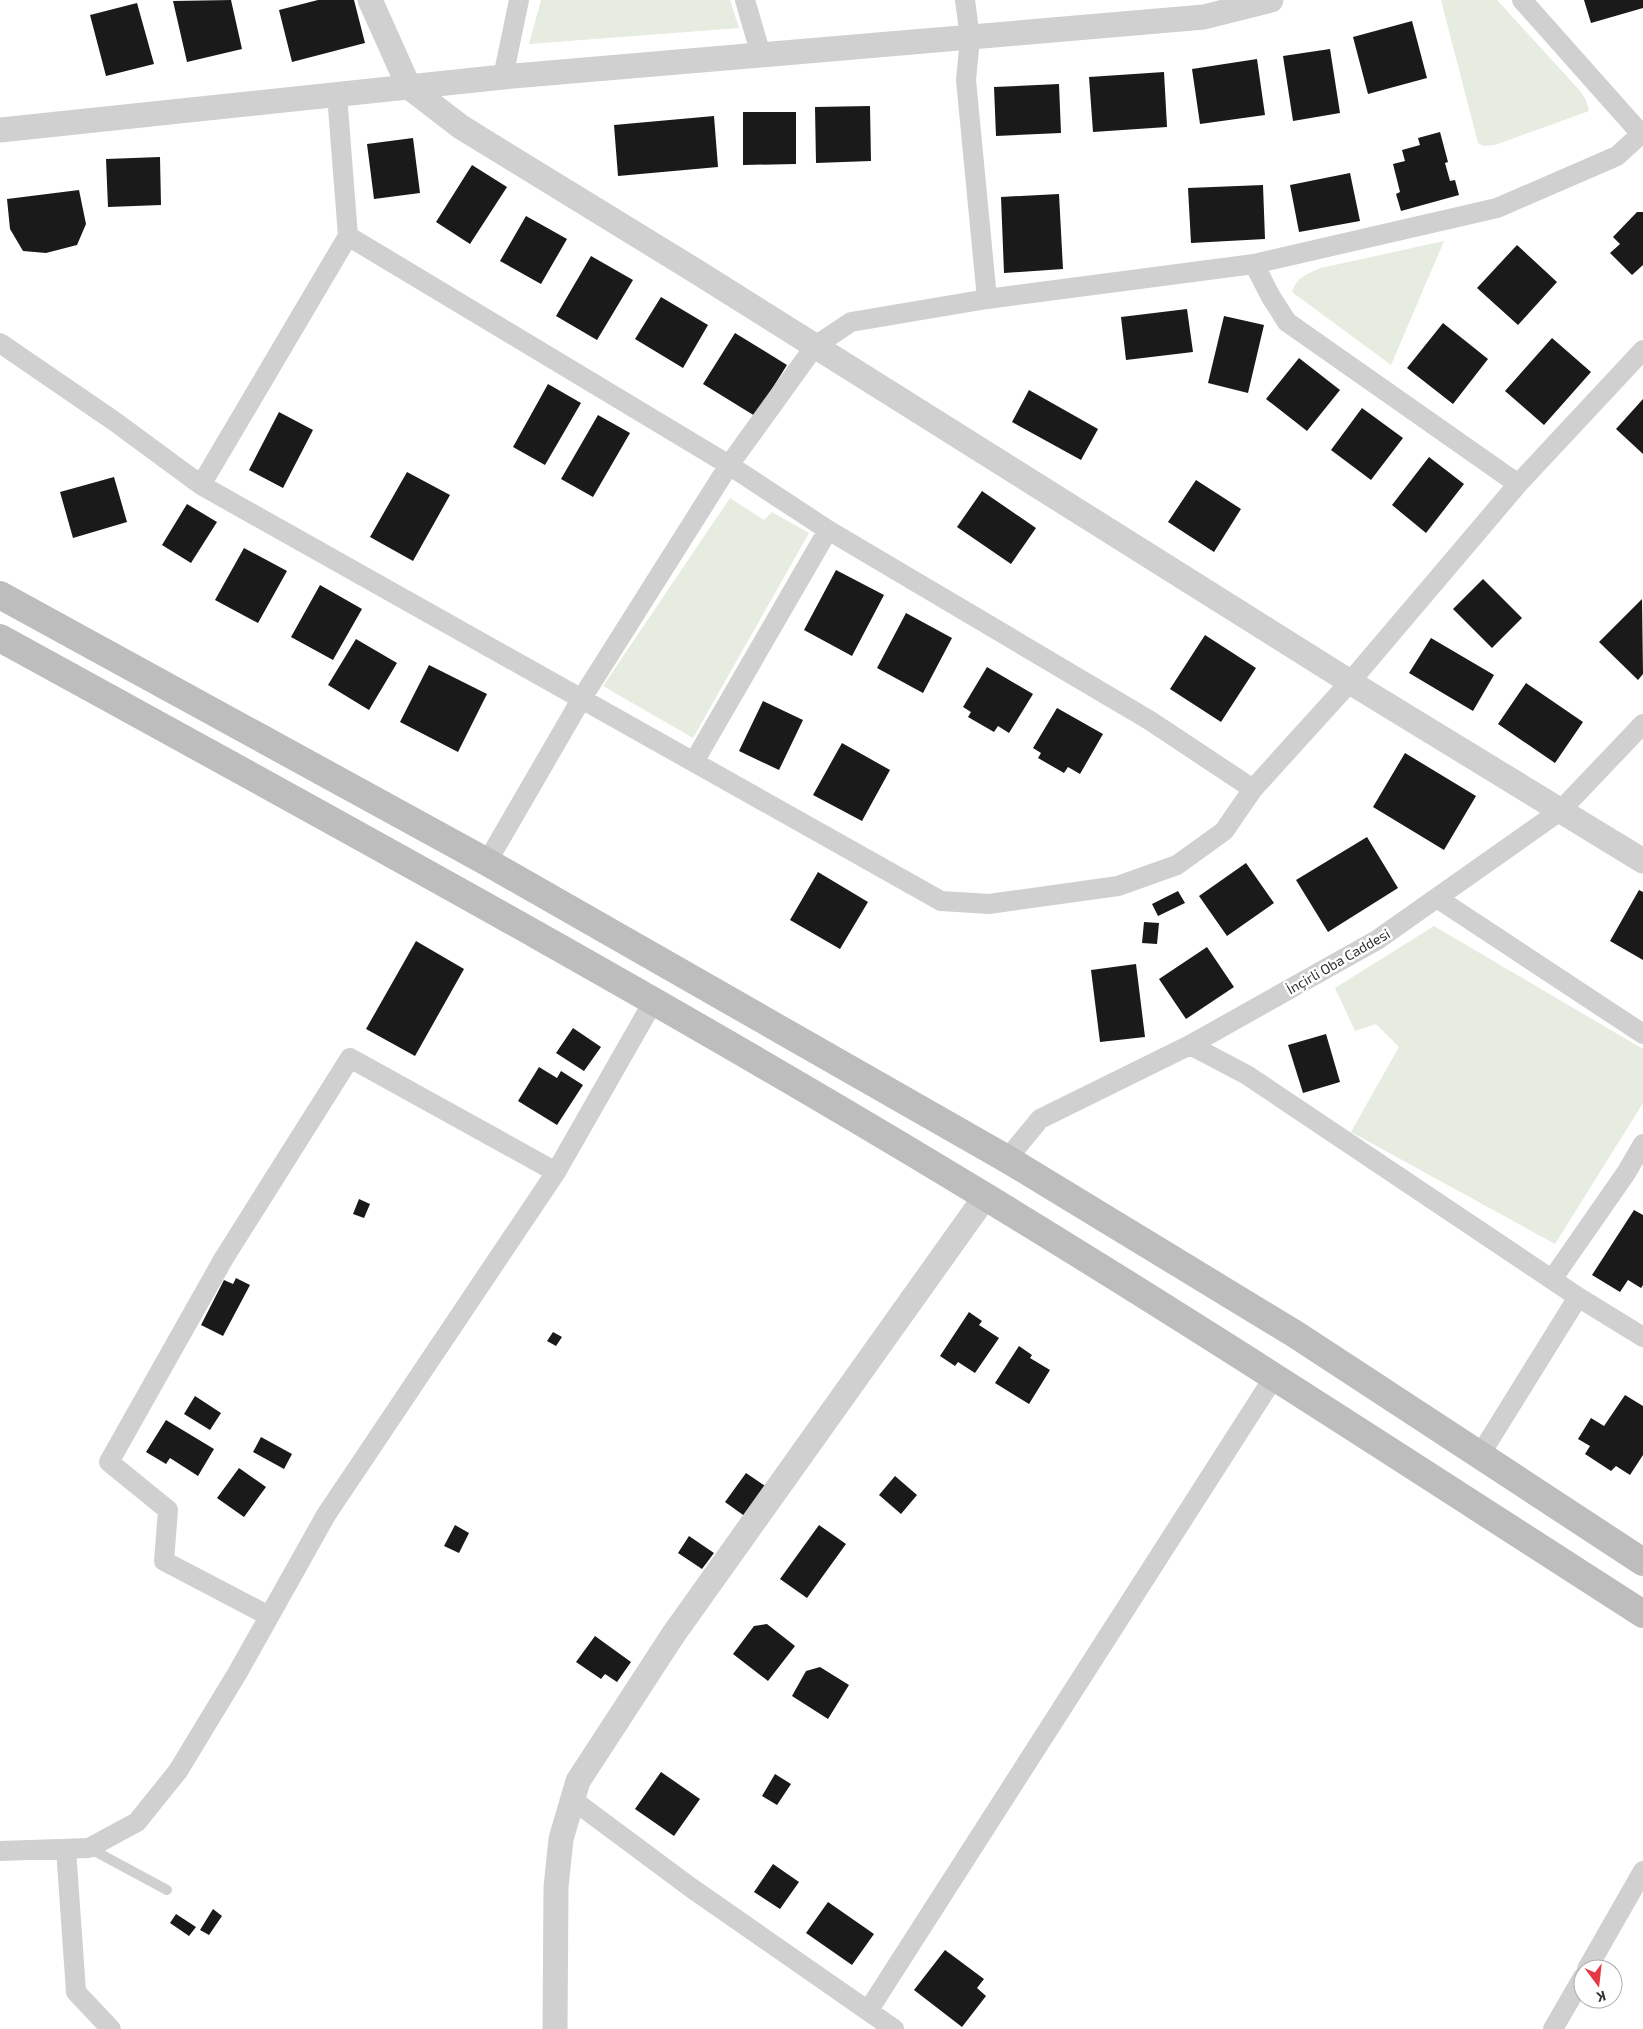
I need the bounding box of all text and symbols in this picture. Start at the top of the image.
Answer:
street label: İnçirli Oba Caddesi [1283,925,1393,998]
north arrow [1573,1959,1623,2009]
text: K [1595,1988,1608,2006]

